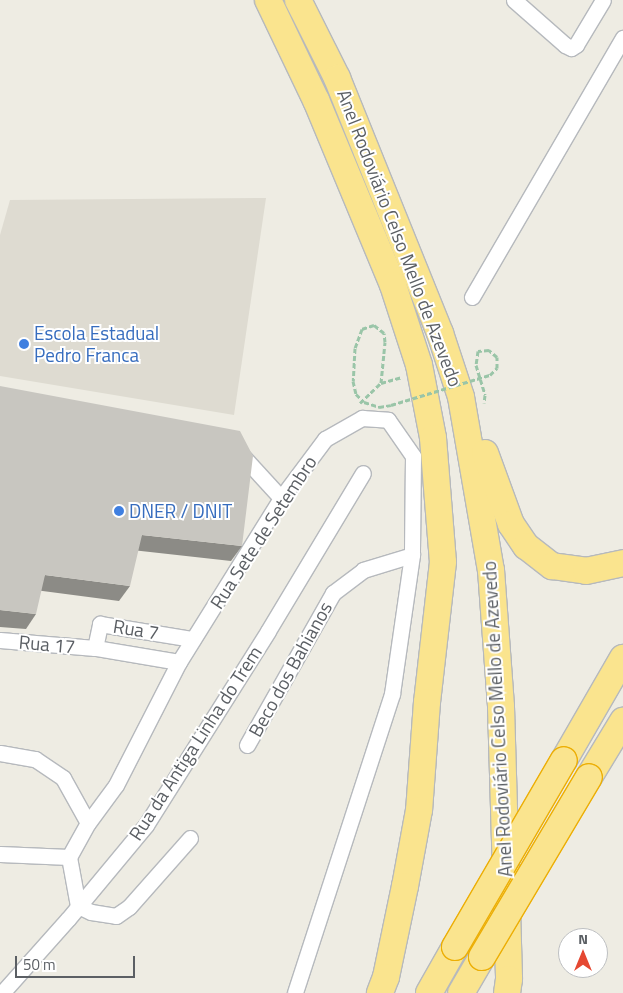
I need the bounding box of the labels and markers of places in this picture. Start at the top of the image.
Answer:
place label: Escola Estadual Pedro Franca [34,322,159,366]
marker: Escola Estadual Pedro Franca [18,338,30,350]
place label: DNER / DNIT [129,500,232,522]
marker: DNER / DNIT [113,505,125,517]

